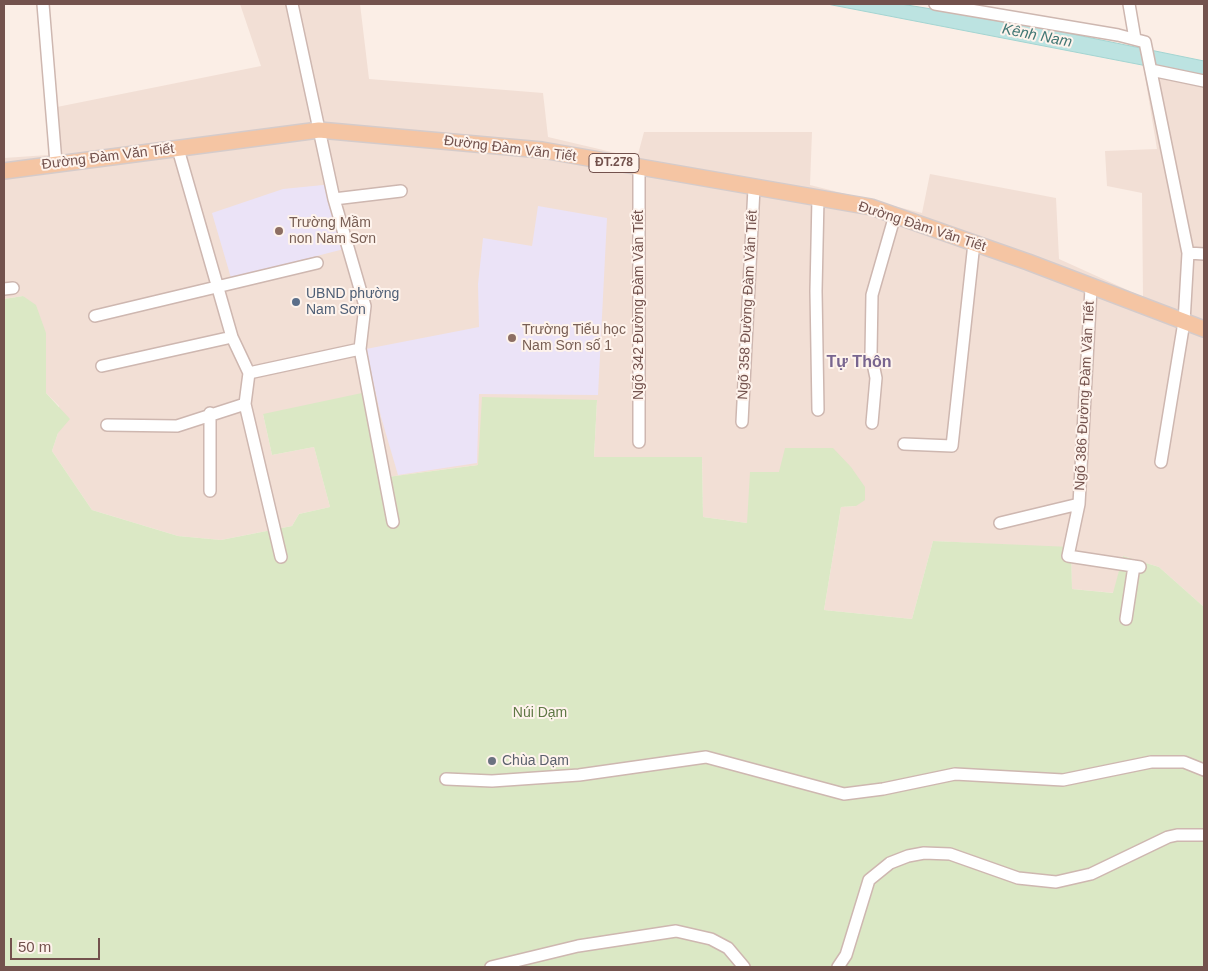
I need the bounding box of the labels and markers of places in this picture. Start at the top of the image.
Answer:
place label: Trường Mầm non Nam Sơn [289,215,376,248]
marker: Trường Mầm non Nam Sơn [273,225,285,237]
place label: UBND phường Nam Sơn [306,286,399,318]
marker: UBND phường Nam Sơn [290,296,302,308]
place label: Trường Tiểu học Nam Sơn số 1 [522,322,626,354]
marker: Trường Tiểu học Nam Sơn số 1 [506,332,518,344]
place label: Chùa Dạm [502,753,569,769]
marker: Chùa Dạm [486,755,498,767]

